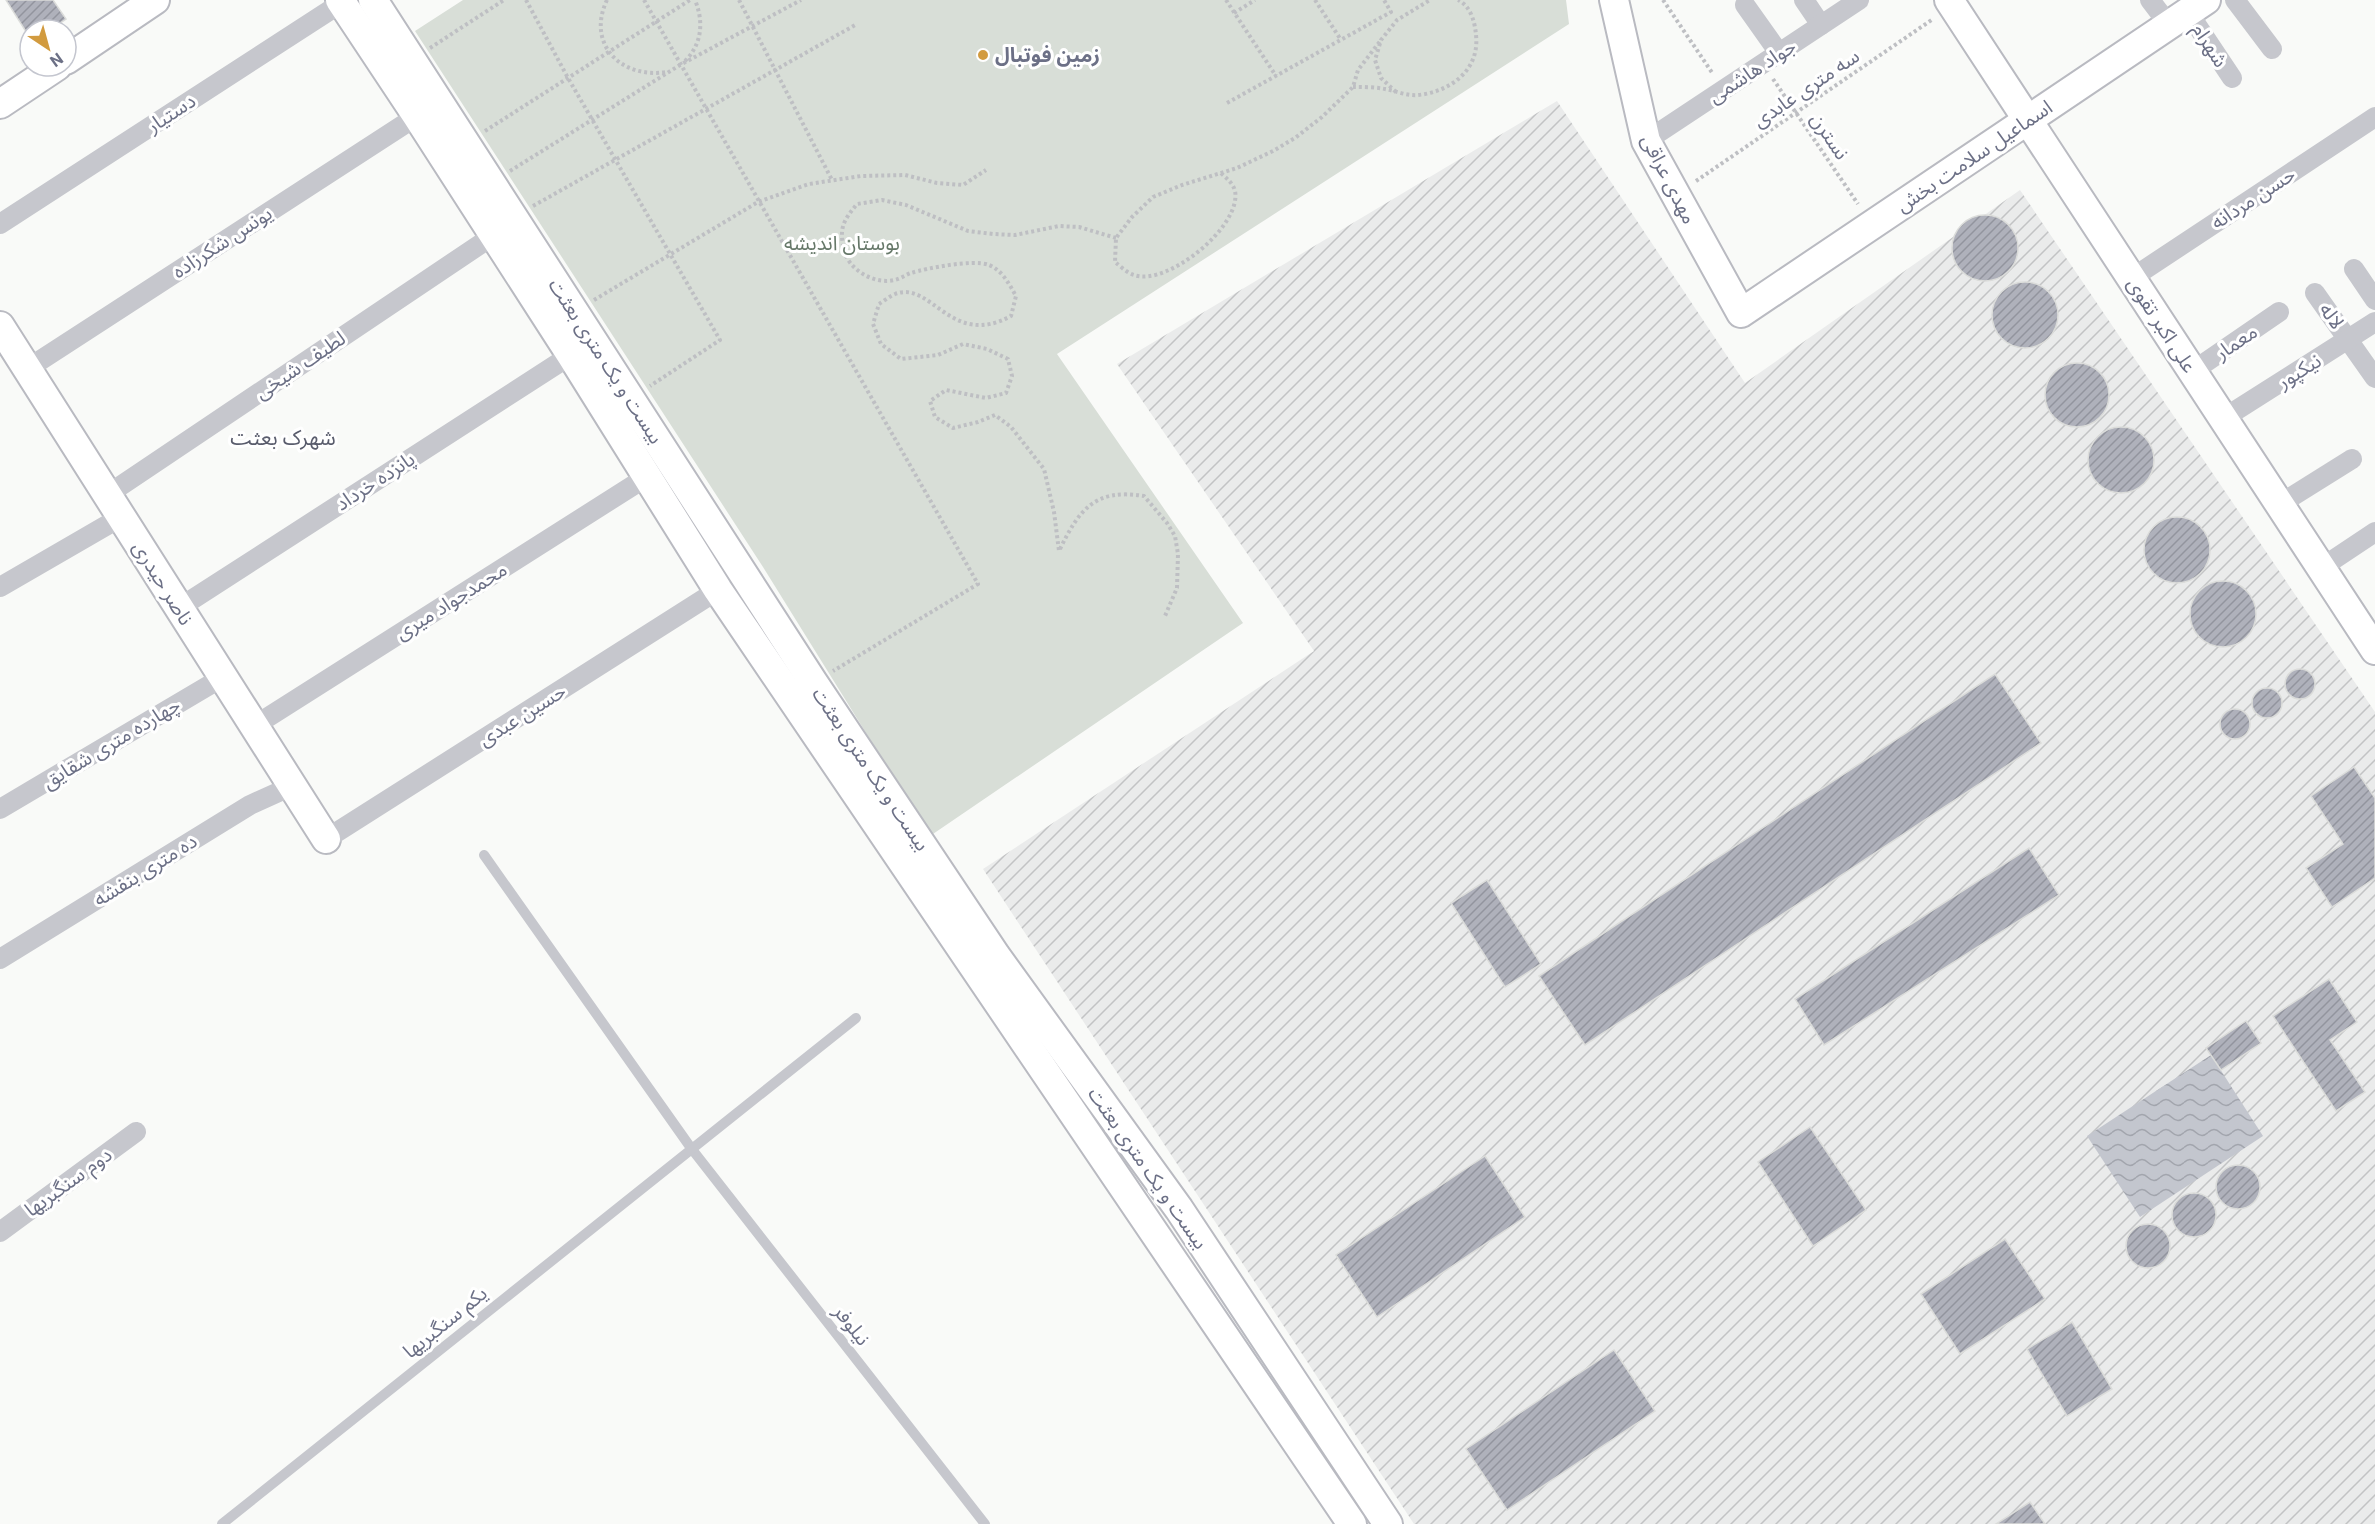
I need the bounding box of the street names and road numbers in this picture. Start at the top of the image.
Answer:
street label: شهرام [2184,18,2233,73]
street label: جواد هاشمی [1704,34,1800,108]
street label: سه متری عابدی [1748,44,1864,132]
street label: دستیار [141,88,200,138]
street label: اسماعیل سلامت بخش [1891,95,2057,217]
street label: نسترن [1806,108,1854,164]
street label: مهدی عراقی [1636,130,1702,228]
street label: حسن مردانه [2206,162,2300,234]
street label: یونس شکرزاده [168,201,276,283]
street label: علی اکبر تقوی [2122,273,2202,377]
street label: بیست و یک متری بعثت [544,274,668,448]
street label: لاله [2314,298,2350,334]
street label: معمار [2210,319,2262,365]
street label: لطیف شیخی [250,326,350,404]
street label: نیکپور [2272,348,2326,395]
street label: پانزده خرداد [331,446,420,517]
street label: ناصر حیدری [128,537,198,629]
street label: محمدجواد میری [391,557,511,645]
street label: حسین عبدی [474,679,570,751]
street label: بیست و یک متری بعثت [807,683,935,855]
street label: چهارده متری شقایق [38,692,185,795]
street label: ده متری بنفشه [89,829,201,911]
street label: بیست و یک متری بعثت [1083,1082,1213,1254]
street label: دوم سنگبریها [20,1142,118,1224]
street label: یکم سنگبریها [398,1281,494,1365]
street label: نیلوفر [828,1299,875,1350]

